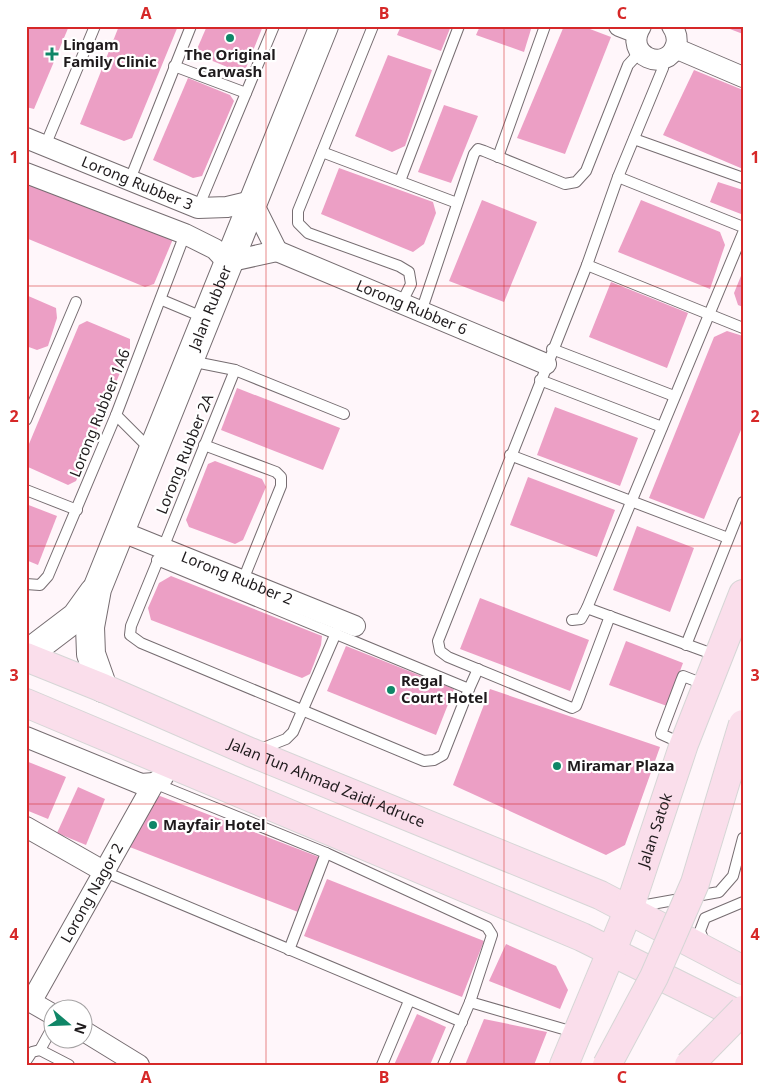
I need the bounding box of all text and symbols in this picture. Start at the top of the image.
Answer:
text: A [140,2,152,24]
text: B [379,2,389,24]
text: C [617,2,627,24]
marker: The Original Carwash [224,32,236,44]
place label: Lingam Family Clinic [63,34,157,71]
place label: The Original Carwash [184,44,276,81]
marker: Lingam Family Clinic [45,47,59,61]
text: 1 [9,146,19,168]
text: 1 [750,146,760,168]
street label: Lorong Rubber 3 [79,151,196,214]
street label: Jalan Rubber [183,262,236,355]
street label: Lorong Rubber 6 [353,274,471,339]
street label: Lorong Rubber 1A6 [64,346,134,480]
street label: Lorong Rubber 2A [151,390,217,517]
text: 2 [9,405,19,427]
text: 2 [750,405,760,427]
street label: Lorong Rubber 2 [178,546,296,609]
text: 3 [9,664,19,686]
text: 3 [750,664,760,686]
place label: Regal Court Hotel [401,670,488,707]
marker: Regal Court Hotel [385,684,397,696]
street label: Jalan Tun Ahmad Zaidi Adruce [224,732,428,831]
place label: Miramar Plaza [567,755,674,775]
marker: Miramar Plaza [551,760,563,772]
street label: Jalan Satok [632,790,676,872]
place label: Mayfair Hotel [163,814,265,834]
marker: Mayfair Hotel [147,819,159,831]
street label: Lorong Nagor 2 [55,839,127,946]
text: 4 [9,923,19,945]
text: 4 [750,923,760,945]
north arrow [42,998,92,1048]
text: N [70,1020,92,1037]
text: A [140,1066,152,1088]
text: B [379,1066,389,1088]
text: C [617,1066,627,1088]

